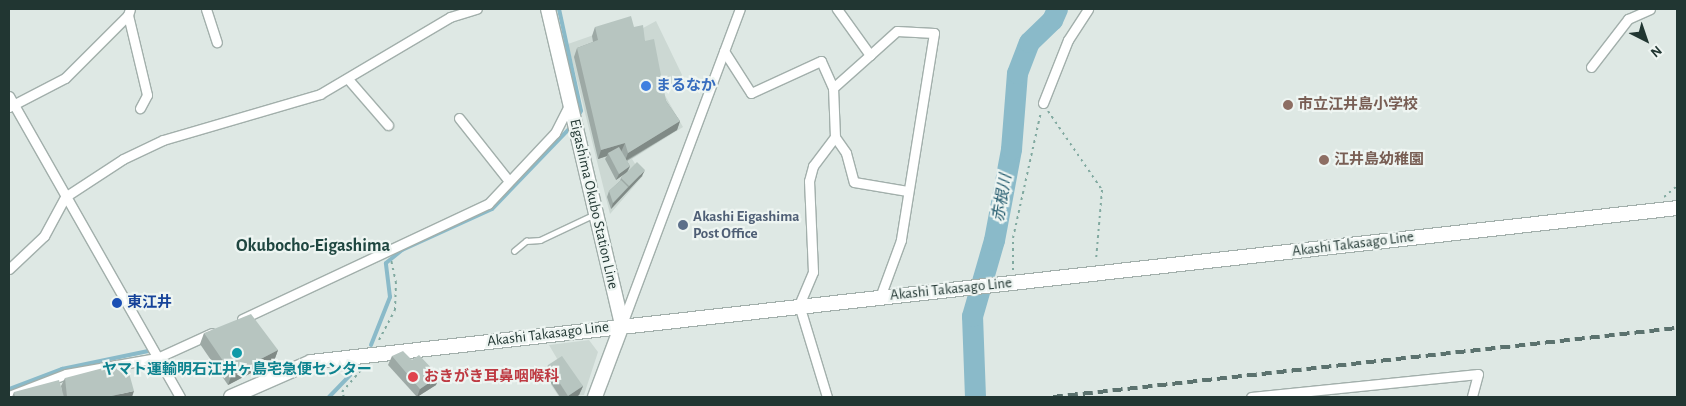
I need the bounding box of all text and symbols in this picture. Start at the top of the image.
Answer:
north arrow [1621,15,1671,65]
text: N [1648,43,1664,60]
place label: まるなか [656,77,716,95]
marker: まるなか [640,80,652,92]
place label: 市立江井島小学校 [1298,96,1418,114]
marker: 市立江井島小学校 [1282,99,1294,111]
street label: Eigashima Okubo Station Line [566,117,622,291]
place label: 江井島幼稚園 [1334,151,1424,169]
marker: 江井島幼稚園 [1318,154,1330,166]
water label: 赤根川 [988,173,1016,223]
place label: Akashi Eigashima Post Office [693,207,800,242]
marker: Akashi Eigashima Post Office [677,219,689,231]
street label: Akashi Takasago Line [1291,228,1415,260]
district label: Okubocho-Eigashima [236,235,390,257]
street label: Akashi Takasago Line [889,274,1013,304]
place label: 東江井 [127,294,172,312]
marker: 東江井 [111,297,123,309]
street label: Akashi Takasago Line [486,318,610,350]
marker: ヤマト運輸明石江井ヶ島宅急便センター [231,347,243,359]
place label: ヤマト運輸明石江井ヶ島宅急便センター [102,361,372,379]
place label: おきがき耳鼻咽喉科 [424,368,559,386]
marker: おきがき耳鼻咽喉科 [406,370,420,384]

